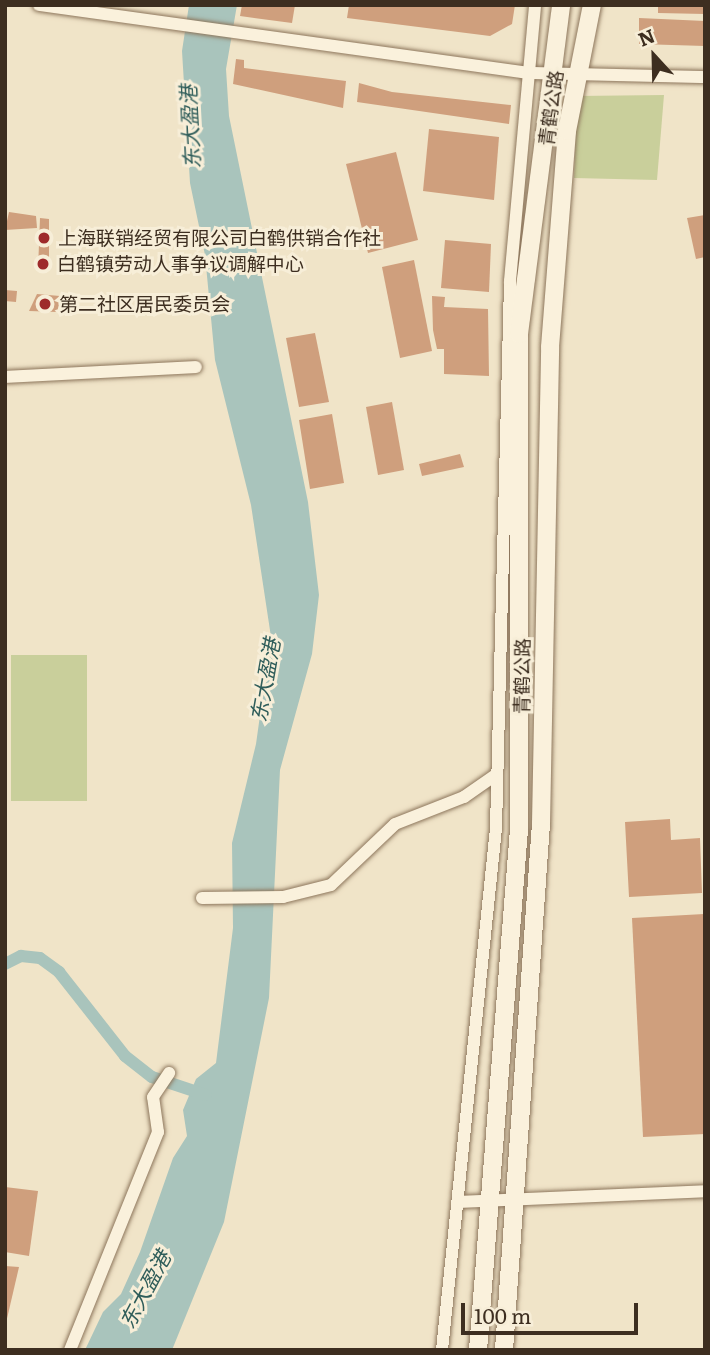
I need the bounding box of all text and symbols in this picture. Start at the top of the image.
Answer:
north arrow [619,21,689,91]
text: N [633,21,659,53]
street label: 青鹤公路 [534,69,568,147]
water label: 东大盈港 [174,84,204,170]
place label: 上海联销经贸有限公司白鹤供销合作社 [58,227,381,249]
marker: 上海联销经贸有限公司白鹤供销合作社 [36,230,52,246]
place label: 白鹤镇劳动人事争议调解中心 [57,253,304,275]
marker: 白鹤镇劳动人事争议调解中心 [35,256,51,272]
place label: 第二社区居民委员会 [59,293,230,315]
marker: 第二社区居民委员会 [37,296,53,312]
water label: 东大盈港 [244,636,284,724]
street label: 青鹤公路 [510,638,534,714]
water label: 东大盈港 [113,1246,175,1332]
scale bar [465,1288,642,1332]
text: 100 m [474,1299,531,1330]

